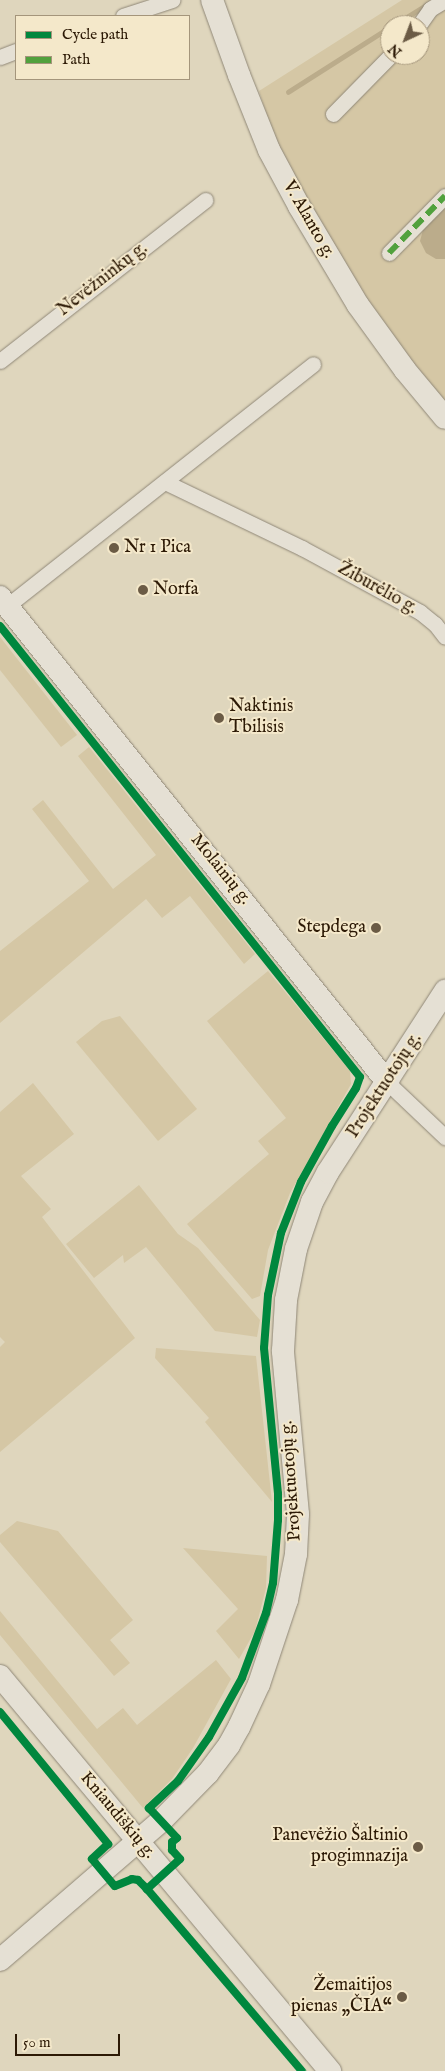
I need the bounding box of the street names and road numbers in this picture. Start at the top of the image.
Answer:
street label: V. Alanto g. [277,177,339,263]
street label: Nevėžninkų g. [54,238,152,322]
street label: Žiburėlio g. [333,558,421,620]
street label: Molainių g. [185,830,255,910]
street label: Projektuotojų g. [343,1029,427,1143]
street label: Projektuotojų g. [277,1420,307,1542]
street label: Kniaudiškių g. [75,1768,159,1864]

